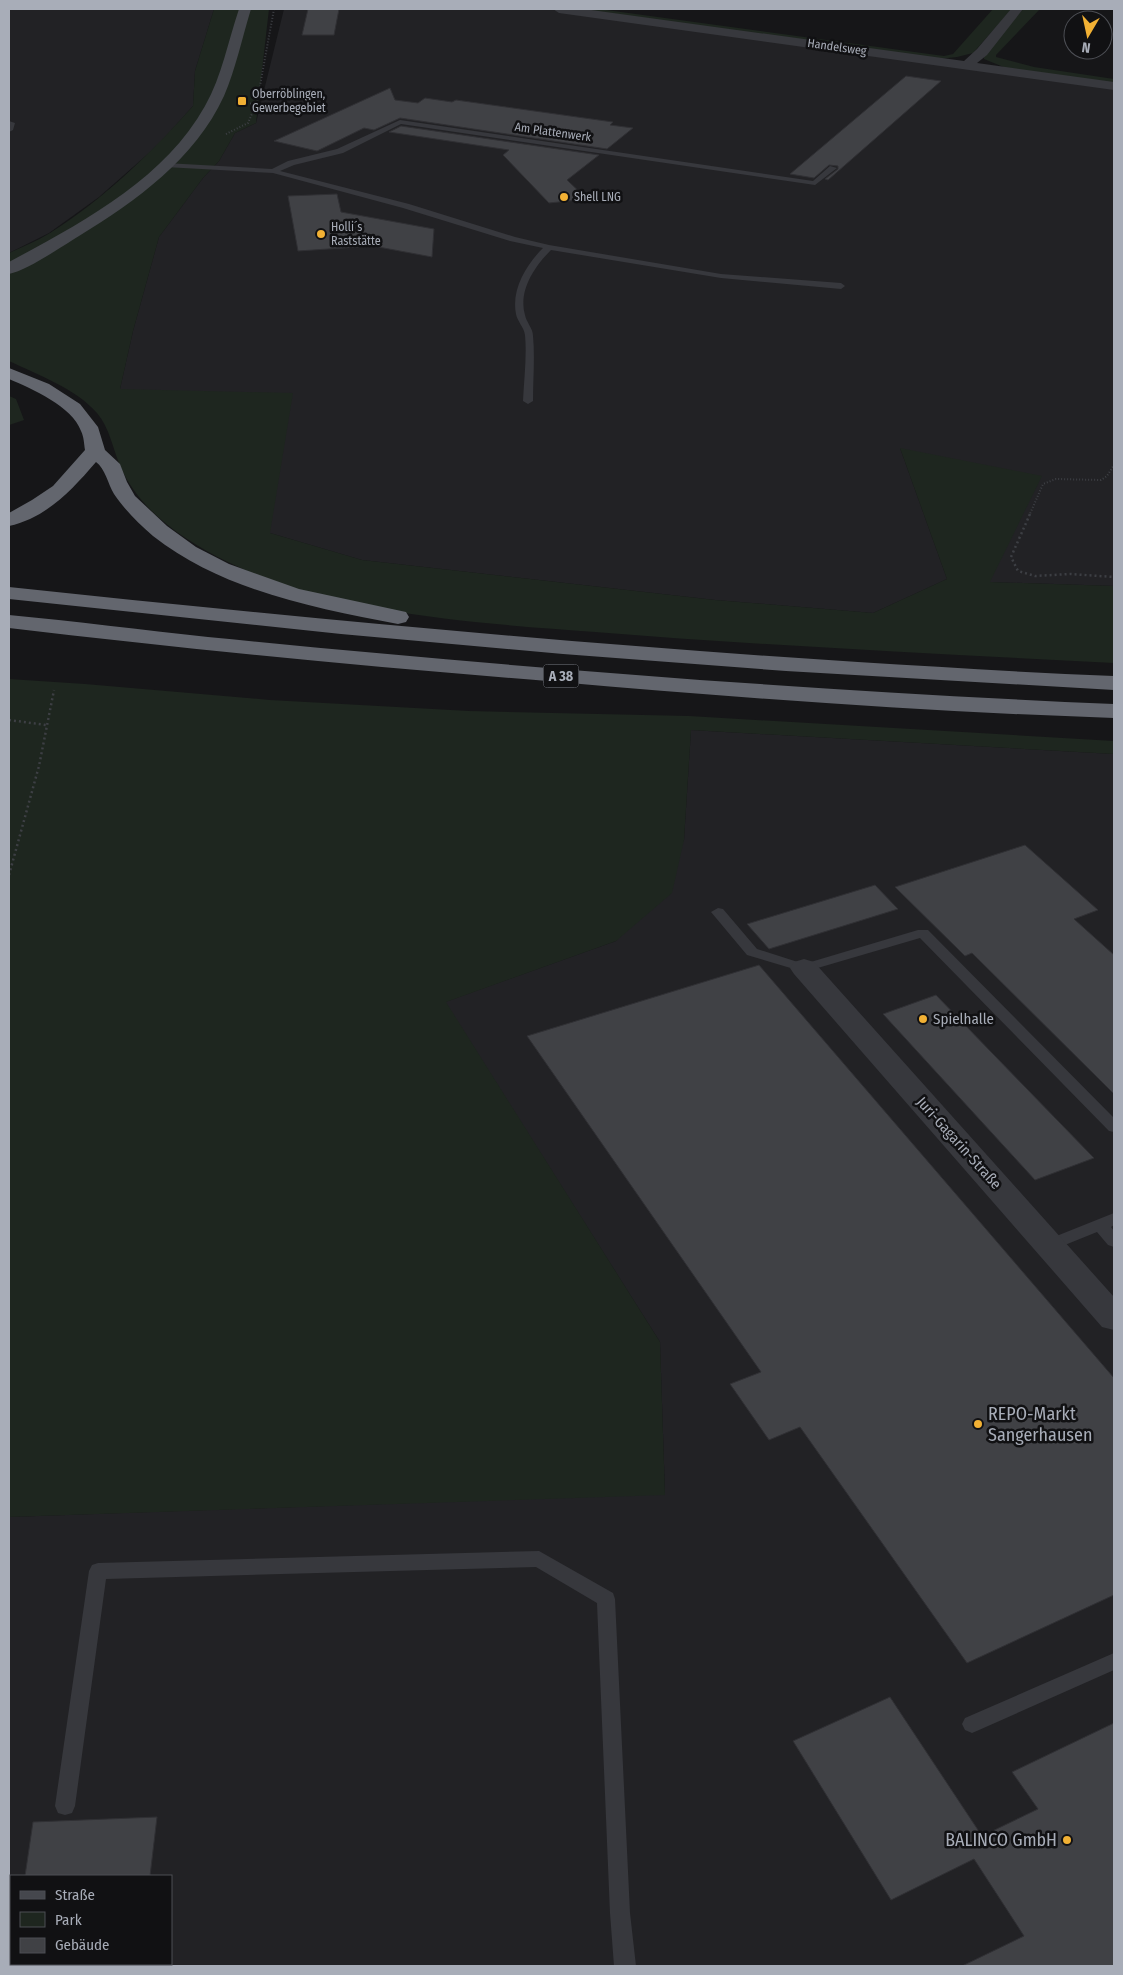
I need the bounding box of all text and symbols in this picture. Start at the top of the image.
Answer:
north arrow [1063,10,1113,60]
street label: Handelsweg [807,36,868,58]
text: N [1081,38,1092,56]
place label: Oberröblingen, Gewerbegebiet [252,87,326,115]
marker: Oberröblingen, Gewerbegebiet [236,95,248,107]
street label: Am Plattenwerk [514,120,592,144]
place label: Shell LNG [574,190,621,204]
marker: Shell LNG [558,191,570,203]
place label: Holli´s Raststätte [331,220,381,248]
marker: Holli´s Raststätte [315,228,327,240]
road number: A 38 [544,664,578,688]
place label: Spielhalle [933,1010,994,1028]
marker: Spielhalle [917,1013,929,1025]
street label: Juri-Gagarin-Straße [913,1093,1005,1193]
place label: REPO-Markt Sangerhausen [988,1403,1092,1446]
marker: REPO-Markt Sangerhausen [972,1418,984,1430]
place label: BALINCO GmbH [945,1829,1057,1851]
marker: BALINCO GmbH [1061,1834,1073,1846]
legend [10,1875,172,1965]
text: Straße [55,1886,95,1904]
text: Park [55,1911,82,1929]
text: Gebäude [55,1936,110,1954]

